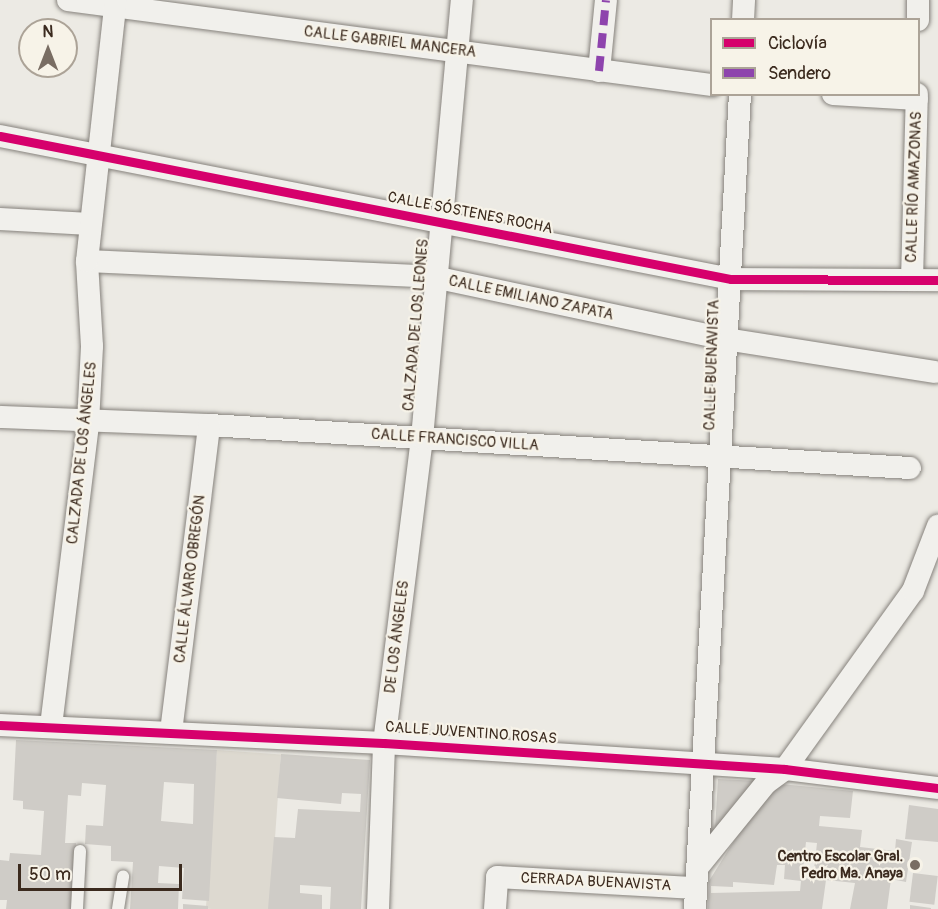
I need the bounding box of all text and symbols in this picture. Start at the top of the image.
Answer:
north arrow [18,18,78,78]
legend [710,18,920,96]
text: N [43,22,53,42]
street label: CALLE GABRIEL MANCERA [303,23,477,61]
text: Ciclovía [768,32,827,55]
text: Sendero [768,62,831,85]
street label: CALLE RÍO AMAZONAS [902,111,926,263]
street label: CALLE SÓSTENES ROCHA [386,188,554,238]
street label: CALZADA DE LOS LEONES [400,238,432,412]
street label: CALLE EMILIANO ZAPATA [447,272,615,324]
street label: CALLE BUENAVISTA [701,299,723,431]
street label: CALZADA DE LOS ÁNGELES [63,361,101,545]
street label: CALLE FRANCISCO VILLA [371,425,539,455]
street label: CALLE ÁLVARO OBREGÓN [171,494,209,664]
street label: DE LOS ÁNGELES [381,580,413,694]
street label: CALLE JUVENTINO ROSAS [385,718,557,748]
place label: Centro Escolar Gral. Pedro Ma. Anaya [777,847,903,882]
scale bar [21,852,184,890]
marker: Centro Escolar Gral. Pedro Ma. Anaya [908,858,922,872]
text: 50 m [29,863,71,886]
street label: CERRADA BUENAVISTA [520,869,672,895]

